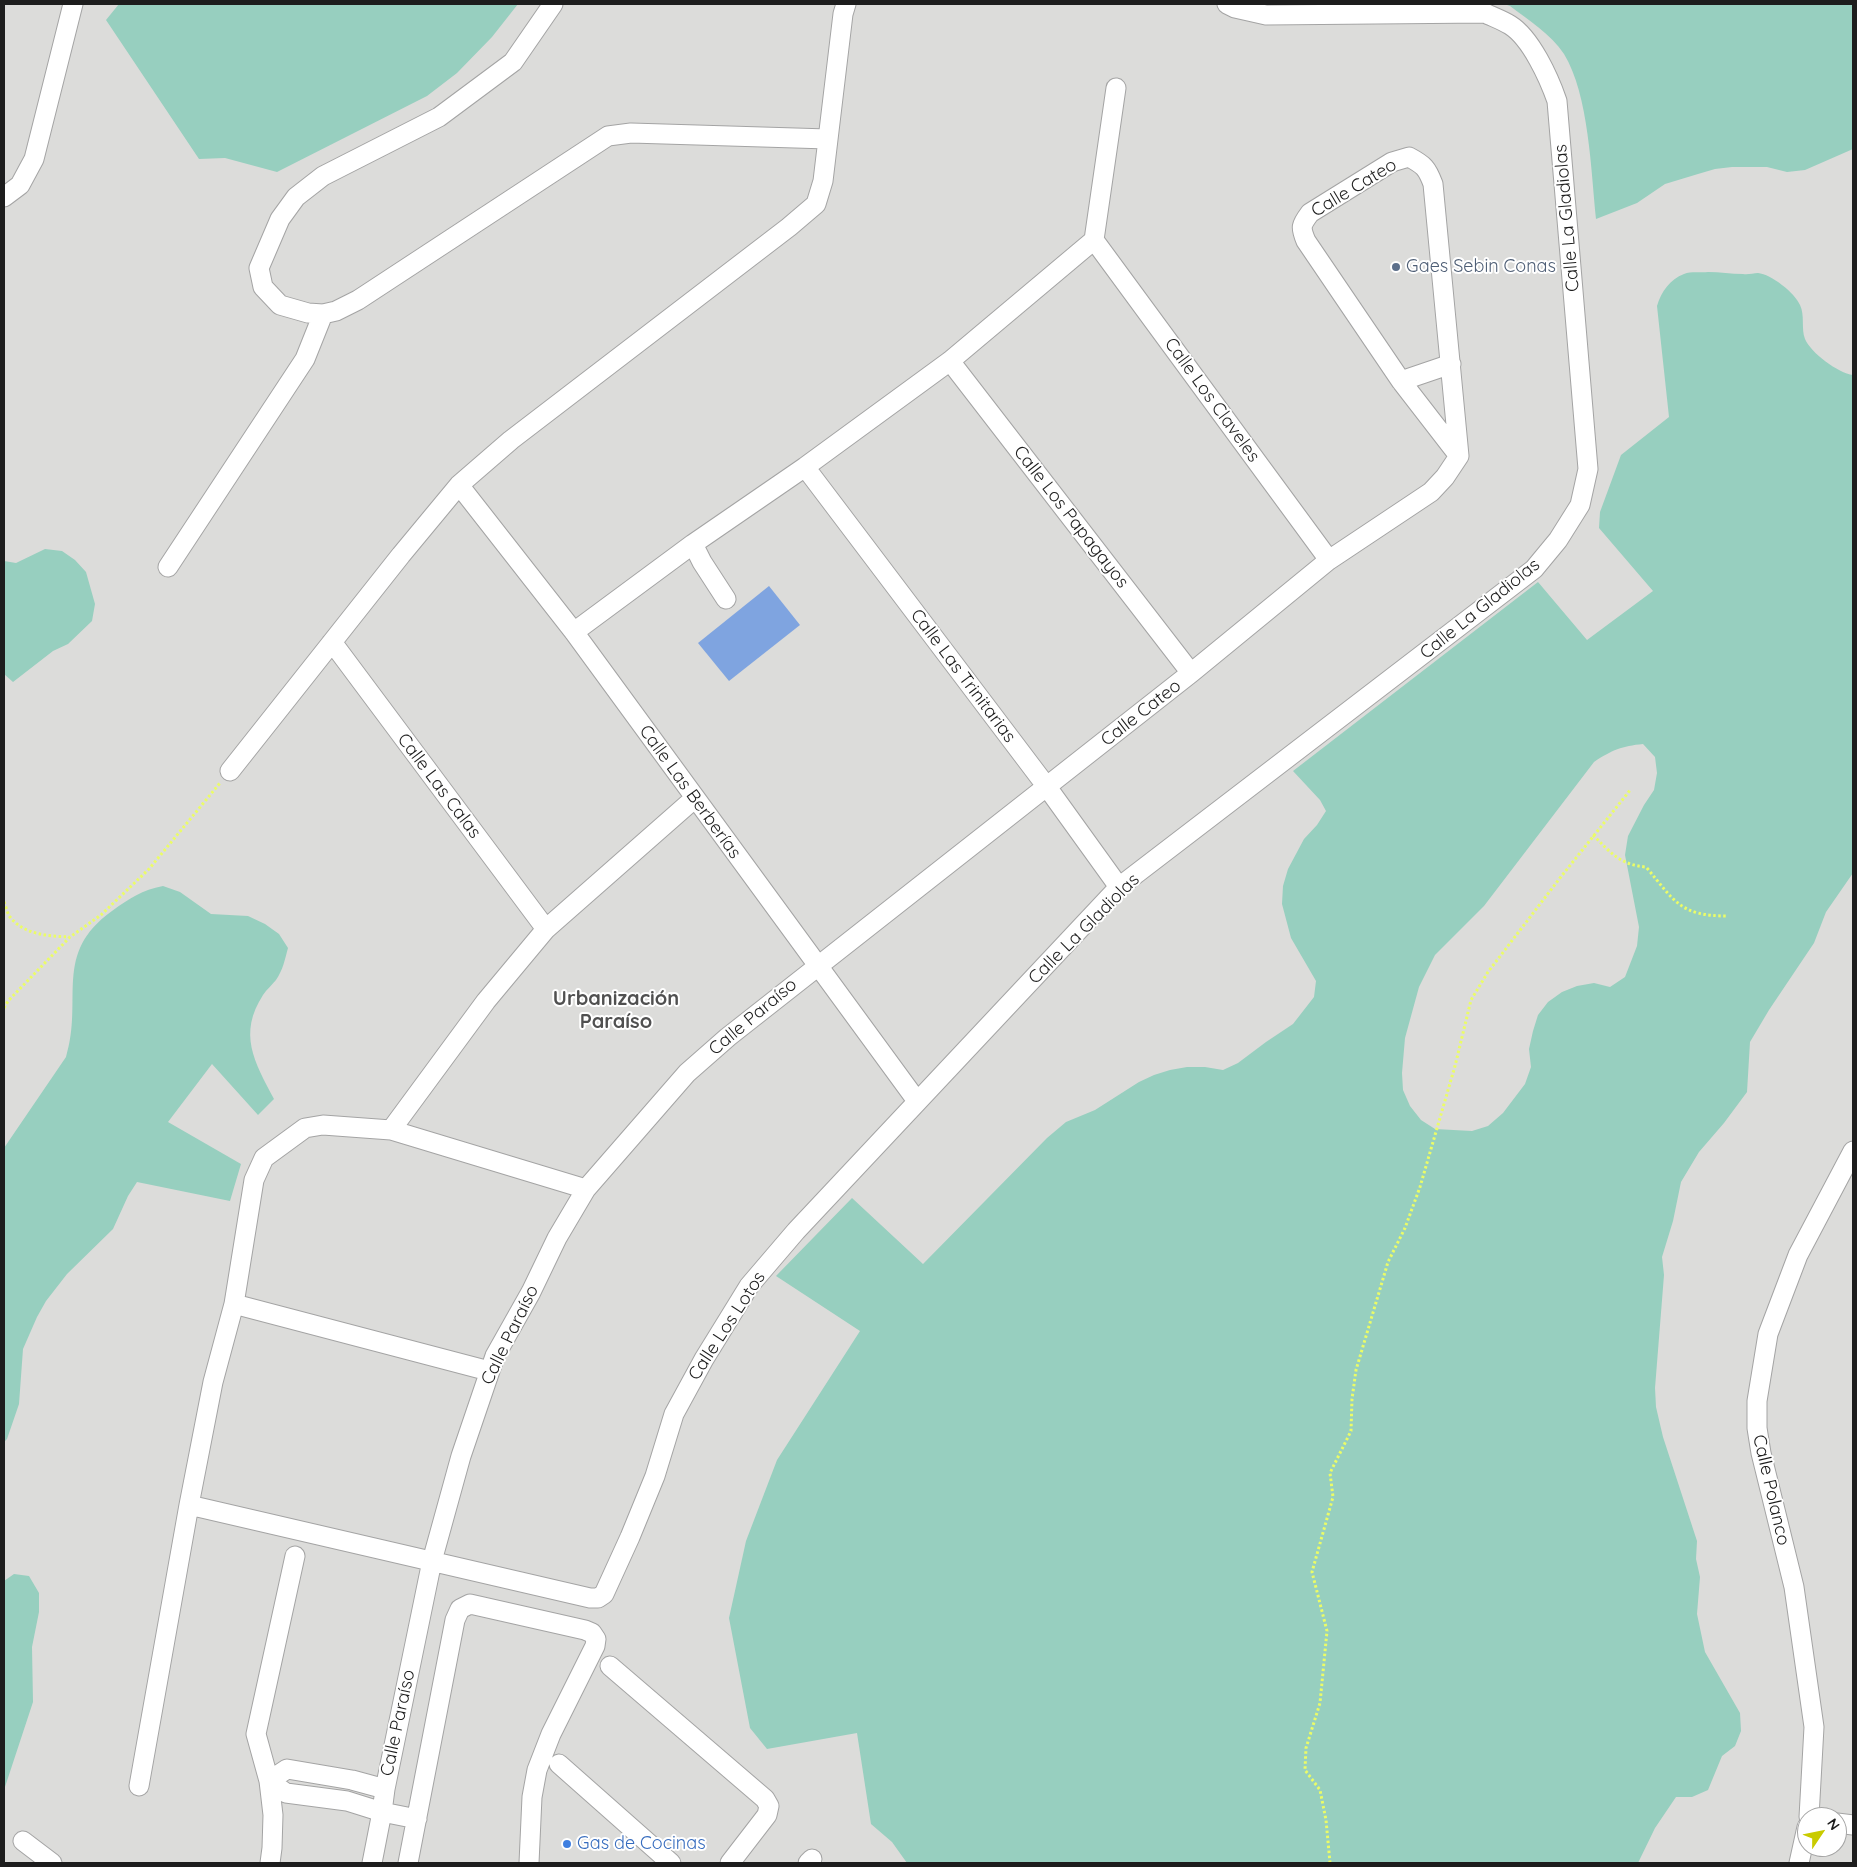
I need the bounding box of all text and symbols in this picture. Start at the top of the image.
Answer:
street label: Calle La Gladiolas [1550,143,1584,293]
street label: Calle Cateo [1307,154,1401,222]
place label: Gaes Sebin Conas [1406,256,1556,278]
marker: Gaes Sebin Conas [1390,261,1402,273]
street label: Calle Los Claveles [1160,334,1264,466]
street label: Calle Los Papagayos [1009,442,1133,592]
street label: Calle La Gladiolas [1416,554,1544,664]
street label: Calle Las Trinitarias [906,605,1020,747]
street label: Calle Cateo [1097,675,1185,751]
street label: Calle Las Berberías [634,721,746,863]
street label: Calle Las Calas [393,729,485,843]
street label: Calle La Gladiolas [1024,869,1144,989]
street label: Calle Paraíso [705,974,801,1060]
district label: Urbanización Paraíso [553,987,679,1034]
street label: Calle Los Lotos [684,1268,770,1384]
street label: Calle Paraíso [477,1282,543,1388]
street label: Calle Polanco [1748,1433,1794,1547]
street label: Calle Paraíso [376,1668,420,1778]
north arrow [1797,1807,1847,1857]
text: N [1823,1815,1844,1833]
place label: Gas de Cocinas [577,1833,706,1855]
marker: Gas de Cocinas [561,1838,573,1850]

